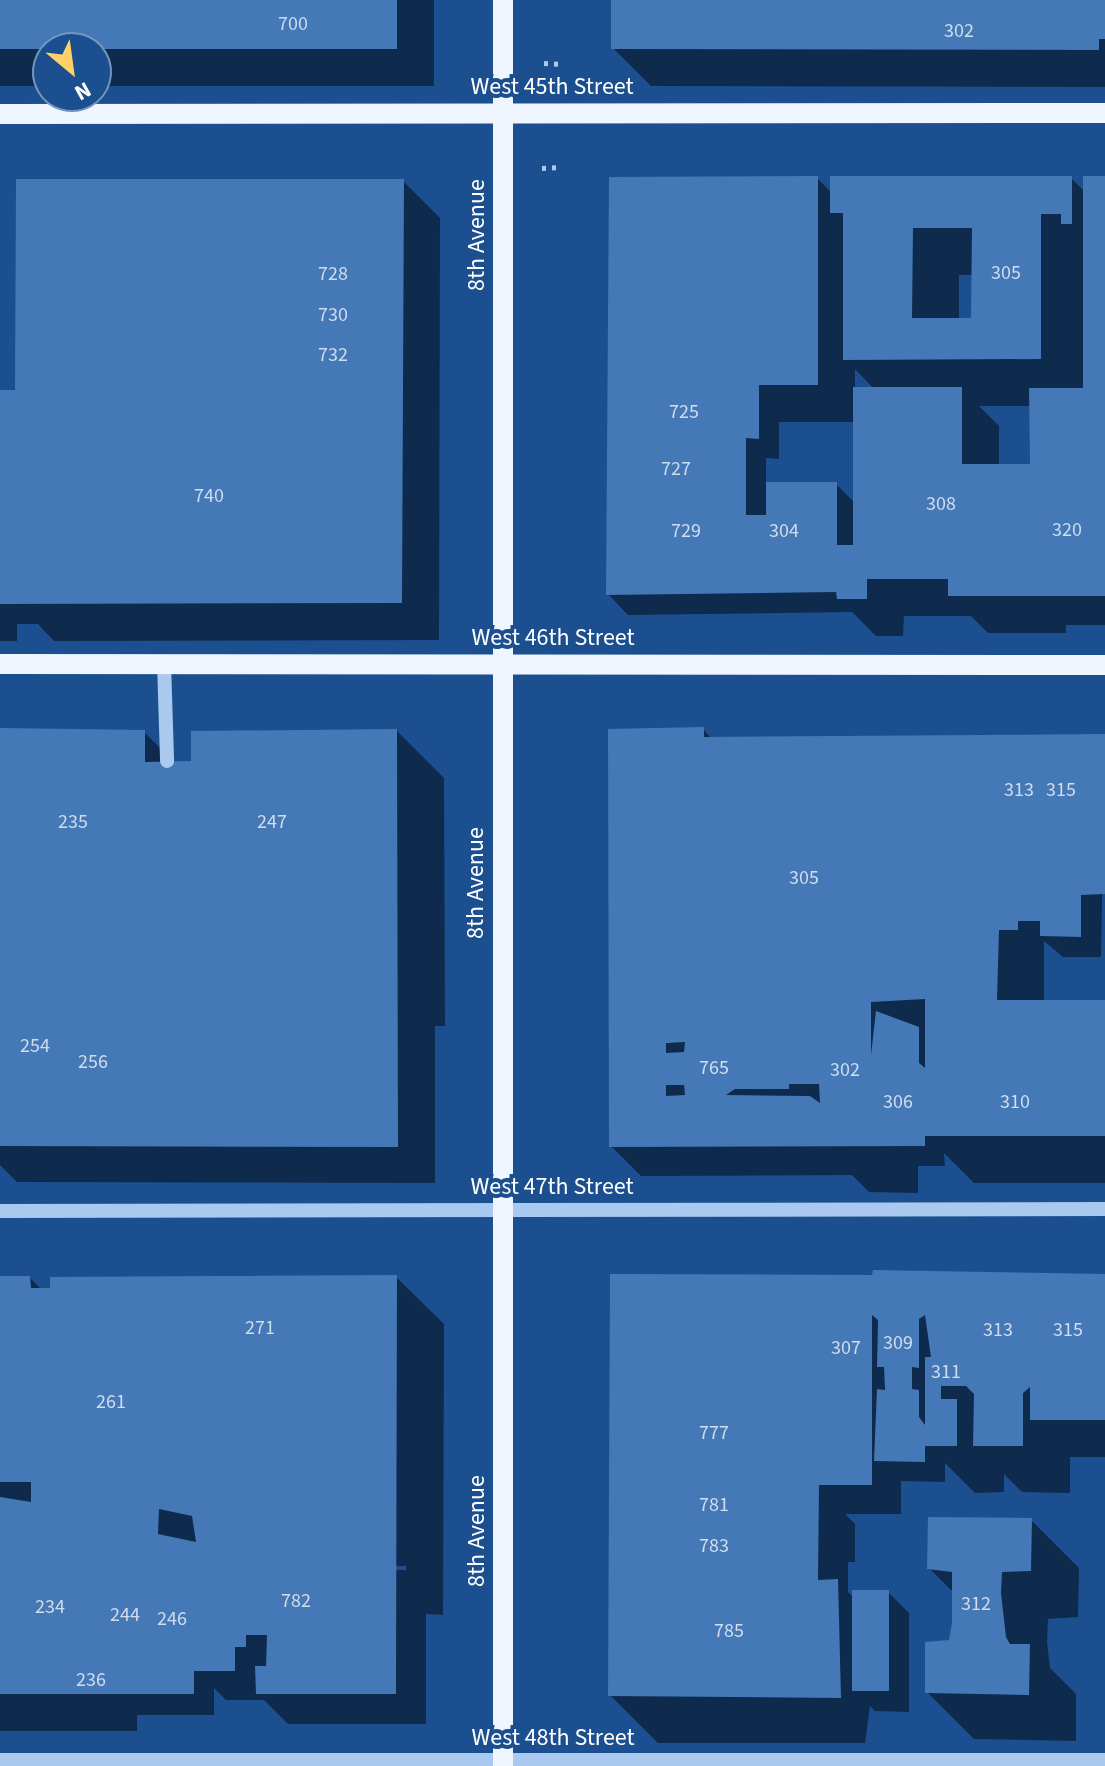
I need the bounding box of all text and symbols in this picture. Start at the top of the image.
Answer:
house number: 700 [278,12,308,36]
house number: 302 [944,19,974,43]
north arrow [32,32,112,112]
street label: West 45th Street [470,73,634,101]
text: N [69,74,97,109]
street label: 8th Avenue [463,179,491,291]
house number: 305 [991,261,1021,285]
house number: 728 [318,262,348,286]
house number: 730 [318,303,348,327]
house number: 732 [318,343,348,367]
house number: 725 [669,400,699,424]
house number: 727 [661,457,691,481]
house number: 740 [194,484,224,508]
house number: 308 [926,492,956,516]
house number: 320 [1052,518,1082,542]
house number: 729 [671,519,701,543]
house number: 304 [769,519,799,543]
street label: West 46th Street [471,624,635,652]
house number: 313 [1004,778,1034,802]
house number: 315 [1046,778,1076,802]
house number: 235 [58,810,88,834]
house number: 247 [257,810,287,834]
street label: 8th Avenue [462,827,490,939]
house number: 305 [789,866,819,890]
house number: 254 [20,1034,50,1058]
house number: 256 [78,1050,108,1074]
house number: 765 [699,1056,729,1080]
house number: 302 [830,1058,860,1082]
house number: 306 [883,1090,913,1114]
house number: 310 [1000,1090,1030,1114]
street label: West 47th Street [470,1173,634,1201]
house number: 271 [245,1316,275,1340]
house number: 313 [983,1318,1013,1342]
house number: 315 [1053,1318,1083,1342]
house number: 309 [883,1331,913,1355]
house number: 307 [831,1336,861,1360]
house number: 311 [931,1360,961,1384]
house number: 261 [96,1390,126,1414]
house number: 777 [699,1421,729,1445]
street label: 8th Avenue [463,1475,491,1587]
house number: 781 [699,1493,729,1517]
house number: 783 [699,1534,729,1558]
house number: 782 [281,1589,311,1613]
house number: 312 [961,1592,991,1616]
house number: 234 [35,1595,65,1619]
house number: 244 [110,1603,140,1627]
house number: 246 [157,1607,187,1631]
house number: 785 [714,1619,744,1643]
house number: 236 [76,1668,106,1692]
street label: West 48th Street [471,1724,635,1752]

